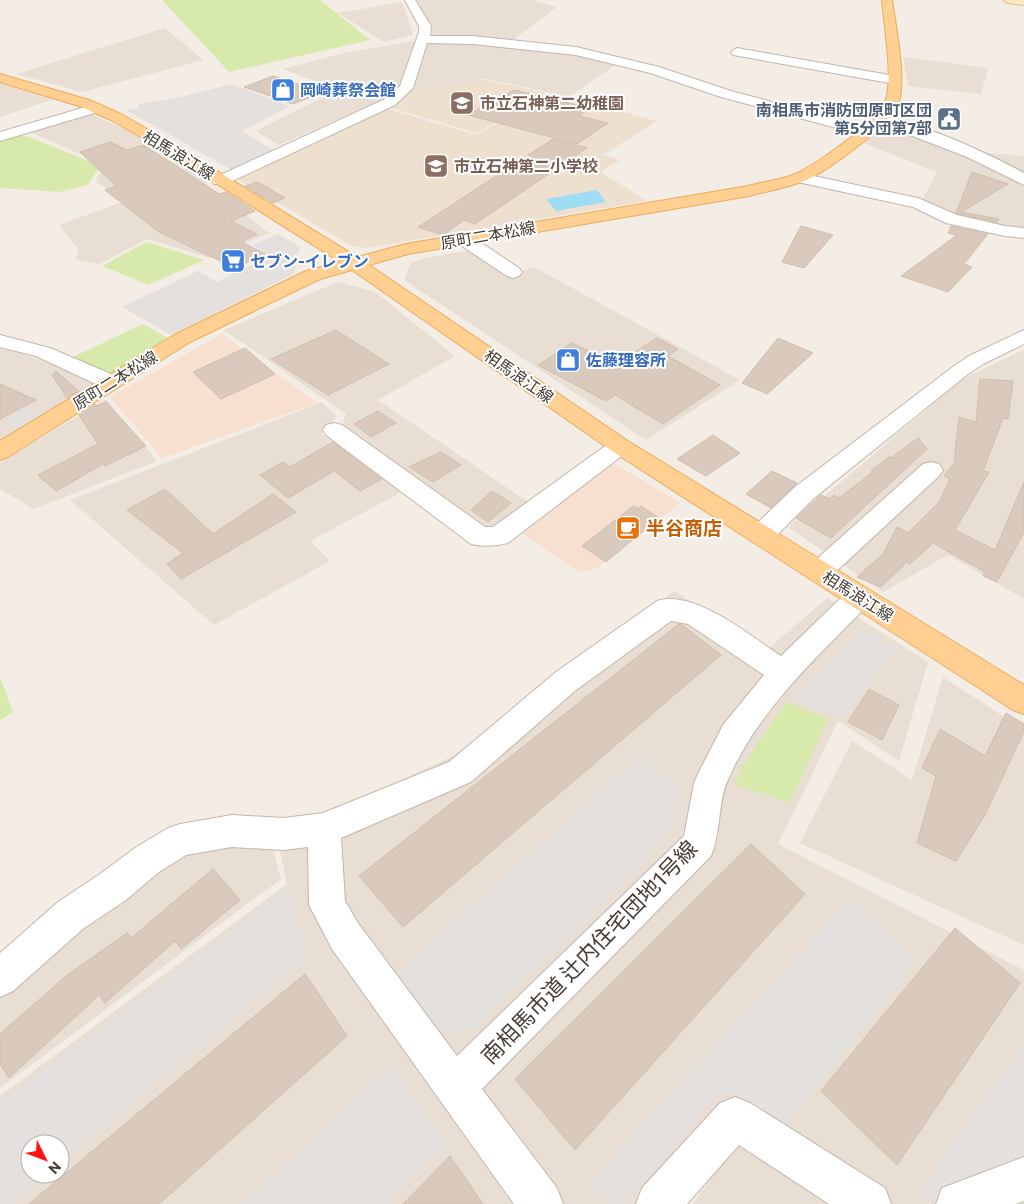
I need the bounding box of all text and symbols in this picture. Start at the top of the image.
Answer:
shop icon: 岡崎葬祭会館 [270,77,296,103]
place label: 岡崎葬祭会館 [300,80,396,99]
school or university icon: 市立石神第二幼稚園 [449,90,475,116]
place label: 市立石神第二幼稚園 [480,93,624,112]
place label: 南相馬市消防団原町区団 第5分団第7部 [756,100,932,137]
public building icon: 南相馬市消防団原町区団 第5分団第7部 [936,106,962,132]
street label: 相馬浪江線 [140,126,218,183]
school or university icon: 市立石神第二小学校 [423,153,449,179]
place label: 市立石神第二小学校 [454,156,598,175]
street label: 原町二本松線 [439,217,537,252]
supermarket icon: セブン-イレブン [220,248,246,274]
place label: セブン-イレブン [250,251,369,270]
street label: 相馬浪江線 [481,345,558,406]
street label: 原町二本松線 [69,346,160,413]
shop icon: 佐藤理容所 [555,347,581,373]
place label: 佐藤理容所 [585,350,666,369]
cafe icon: 半谷商店 [615,515,641,541]
place label: 半谷商店 [646,516,722,539]
street label: 相馬浪江線 [819,566,897,625]
street label: 南相馬市道 辻内住宅団地1号線 [475,835,702,1069]
north arrow [20,1134,70,1184]
text: N [45,1158,65,1178]

